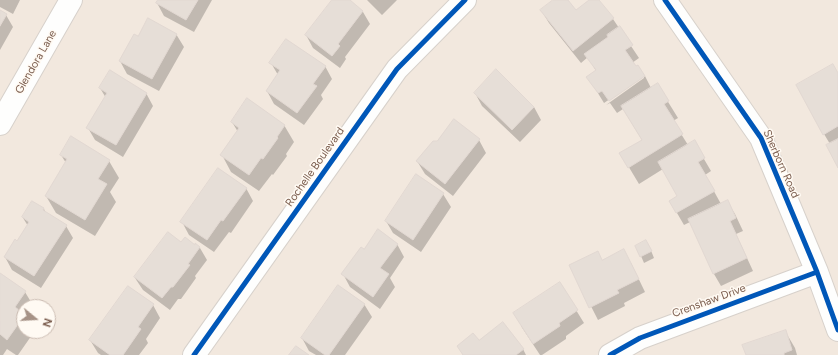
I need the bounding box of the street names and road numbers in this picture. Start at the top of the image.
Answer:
street label: Glendora Lane [12,28,60,96]
street label: Rochelle Boulevard [283,125,347,209]
street label: Sherborn Road [760,128,802,200]
street label: Crenshaw Drive [670,282,748,320]

